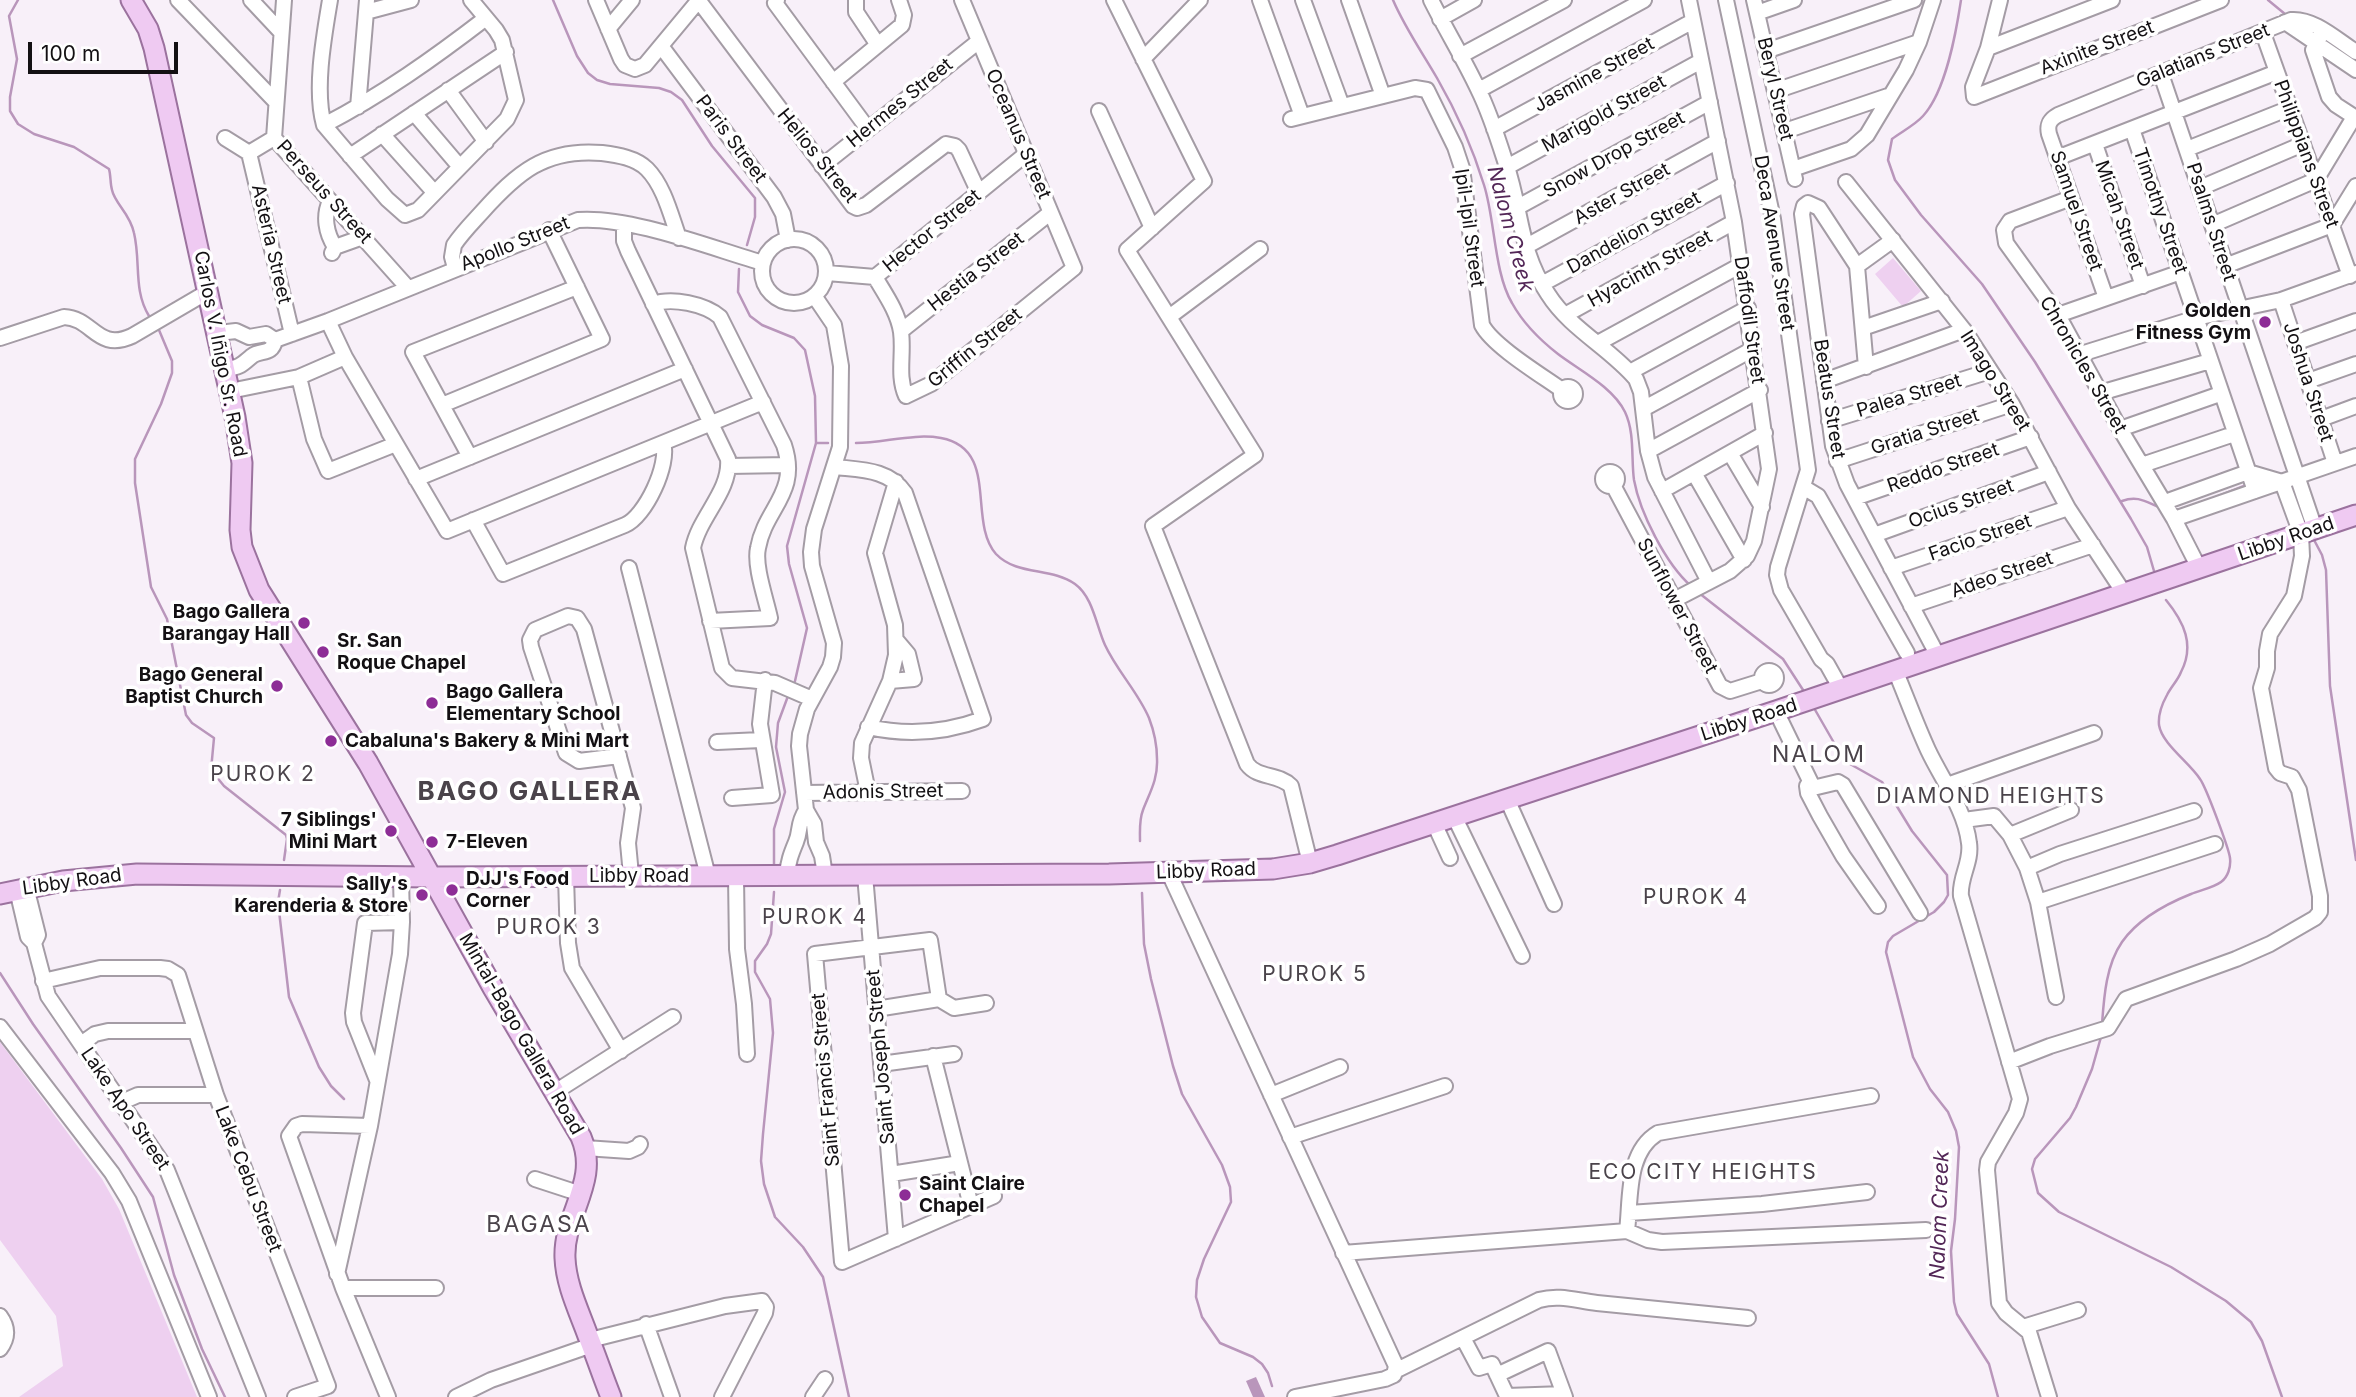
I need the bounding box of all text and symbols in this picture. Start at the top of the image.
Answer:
street label: Axinite Street [2037,16,2157,80]
street label: Galatians Street [2133,19,2273,93]
scale bar [32,28,182,72]
street label: Jasmine Street [1530,33,1658,117]
street label: Beryl Street [1752,35,1798,143]
text: 100 m [41,41,100,66]
street label: Hermes Street [843,53,957,153]
street label: Oceanus Street [980,66,1056,202]
street label: Marigold Street [1538,71,1670,157]
street label: Philippians Street [2269,77,2343,231]
street label: Paris Street [691,91,771,187]
street label: Helios Street [772,104,862,208]
street label: Snow Drop Street [1539,107,1689,203]
street label: Perseus Street [272,135,376,249]
street label: Timothy Street [2128,145,2192,277]
street label: Samuel Street [2045,148,2107,274]
street label: Deca Avenue Street [1749,154,1799,332]
street label: Aster Street [1570,158,1674,230]
street label: Micah Street [2090,158,2148,272]
street label: Psalms Street [2181,160,2241,284]
water label: Nalom Creek [1481,163,1539,295]
street label: Ipil-Ipil Street [1449,167,1489,289]
street label: Asteria Street [246,182,296,306]
street label: Hector Street [878,185,986,277]
street label: Dandelion Street [1563,187,1705,279]
street label: Apollo Street [457,212,573,276]
street label: Hyacinth Street [1584,225,1716,313]
street label: Hestia Street [923,227,1029,317]
street label: Carlos V. Iñigo Sr. Road [189,249,251,459]
street label: Daffodil Street [1729,255,1769,385]
street label: Chronicles Street [2034,292,2132,438]
place label: Golden Fitness Gym [2136,300,2251,344]
street label: Griffin Street [923,303,1027,393]
marker: Golden Fitness Gym [2257,314,2273,330]
street label: Joshua Street [2278,319,2338,445]
street label: Imago Street [1955,326,2035,436]
street label: Beatus Street [1808,338,1850,460]
street label: Palea Street [1854,369,1964,423]
street label: Gratia Street [1868,404,1982,460]
street label: Reddo Street [1884,438,2002,498]
street label: Ocius Street [1905,474,2017,534]
street label: Facio Street [1926,510,2034,566]
street label: Libby Road [2235,512,2337,566]
street label: Sunflower Street [1632,535,1722,677]
street label: Adeo Street [1948,547,2056,603]
place label: Bago Gallera Barangay Hall [162,601,290,645]
marker: Bago Gallera Barangay Hall [296,615,312,631]
place label: Sr. San Roque Chapel [337,630,466,674]
marker: Sr. San Roque Chapel [315,644,331,660]
place label: Bago General Baptist Church [125,664,263,708]
marker: Bago General Baptist Church [269,678,285,694]
place label: Bago Gallera Elementary School [446,681,620,725]
street label: Libby Road [1698,694,1800,746]
marker: Bago Gallera Elementary School [424,695,440,711]
place label: Cabaluna's Bakery & Mini Mart [345,730,629,752]
marker: Cabaluna's Bakery & Mini Mart [323,733,339,749]
district label: NALOM [1773,741,1865,769]
district label: PUROK 2 [211,762,315,788]
district label: BAGO GALLERA [419,776,641,808]
street label: Adonis Street [822,780,944,804]
district label: DIAMOND HEIGHTS [1878,784,2104,810]
place label: 7 Siblings' Mini Mart [281,809,377,853]
marker: 7 Siblings' Mini Mart [383,823,399,839]
place label: 7-Eleven [446,831,528,853]
marker: 7-Eleven [424,834,440,850]
street label: Libby Road [1156,858,1256,884]
street label: Libby Road [21,864,123,900]
street label: Libby Road [589,865,689,887]
place label: DJJ's Food Corner [466,868,569,912]
place label: Sally's Karenderia & Store [234,873,408,917]
marker: DJJ's Food Corner [444,882,460,898]
district label: PUROK 4 [1644,885,1748,911]
marker: Sally's Karenderia & Store [414,887,430,903]
district label: PUROK 4 [763,905,867,931]
district label: PUROK 3 [497,915,601,941]
street label: Mintal-Bago Gallera Road [454,929,588,1139]
district label: PUROK 5 [1263,962,1367,988]
street label: Saint Joseph Street [862,969,900,1145]
street label: Saint Francis Street [807,992,845,1168]
street label: Lake Apo Street [76,1043,174,1175]
street label: Lake Cebu Street [210,1103,286,1255]
water label: Nalom Creek [1925,1150,1955,1280]
district label: ECO CITY HEIGHTS [1590,1160,1816,1186]
place label: Saint Claire Chapel [919,1173,1025,1217]
marker: Saint Claire Chapel [897,1187,913,1203]
district label: BAGASA [487,1211,591,1239]

